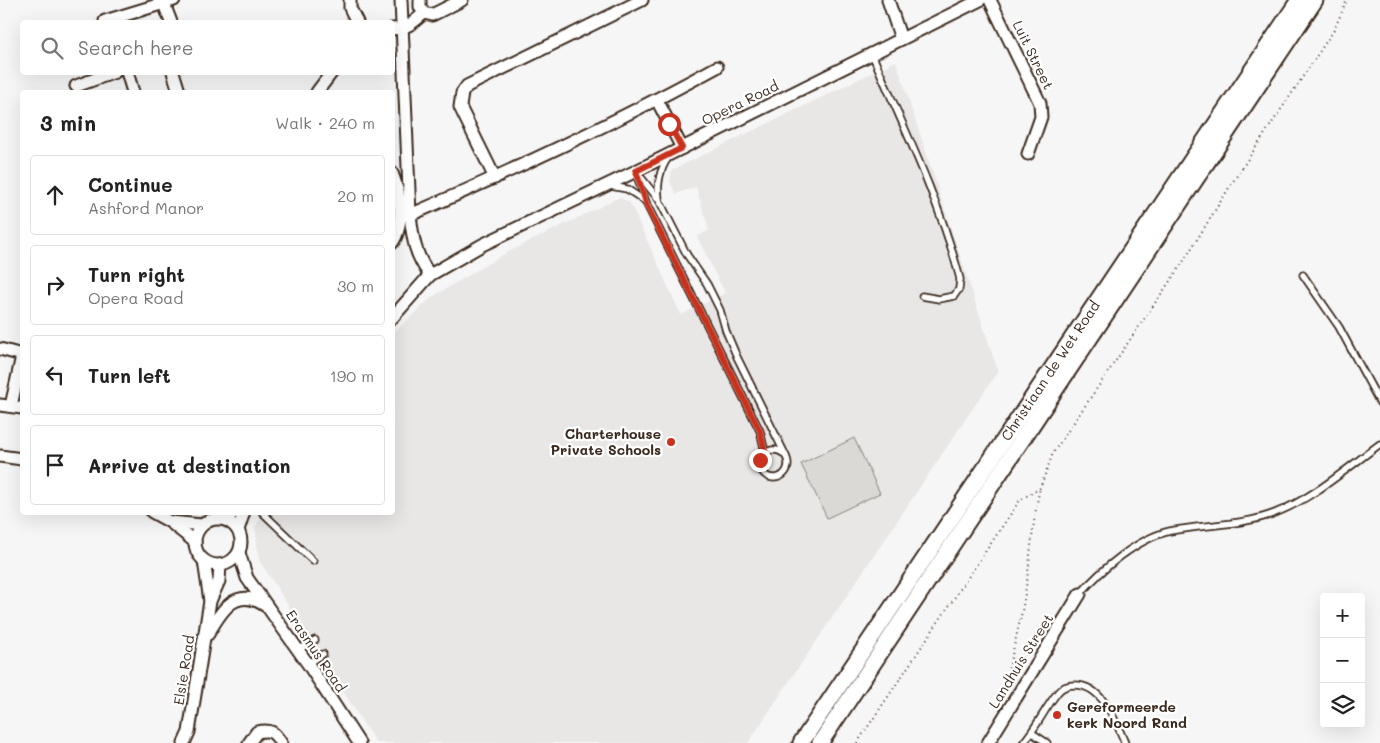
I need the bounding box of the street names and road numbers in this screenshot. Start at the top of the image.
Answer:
street label: Luit Street [1009,17,1058,92]
street label: Opera Road [698,76,782,129]
street label: Christiaan de Wet Road [996,297,1104,444]
street label: Erasmus Road [282,606,351,696]
street label: Landhuis Street [984,610,1057,712]
street label: Elsie Road [169,633,198,706]

